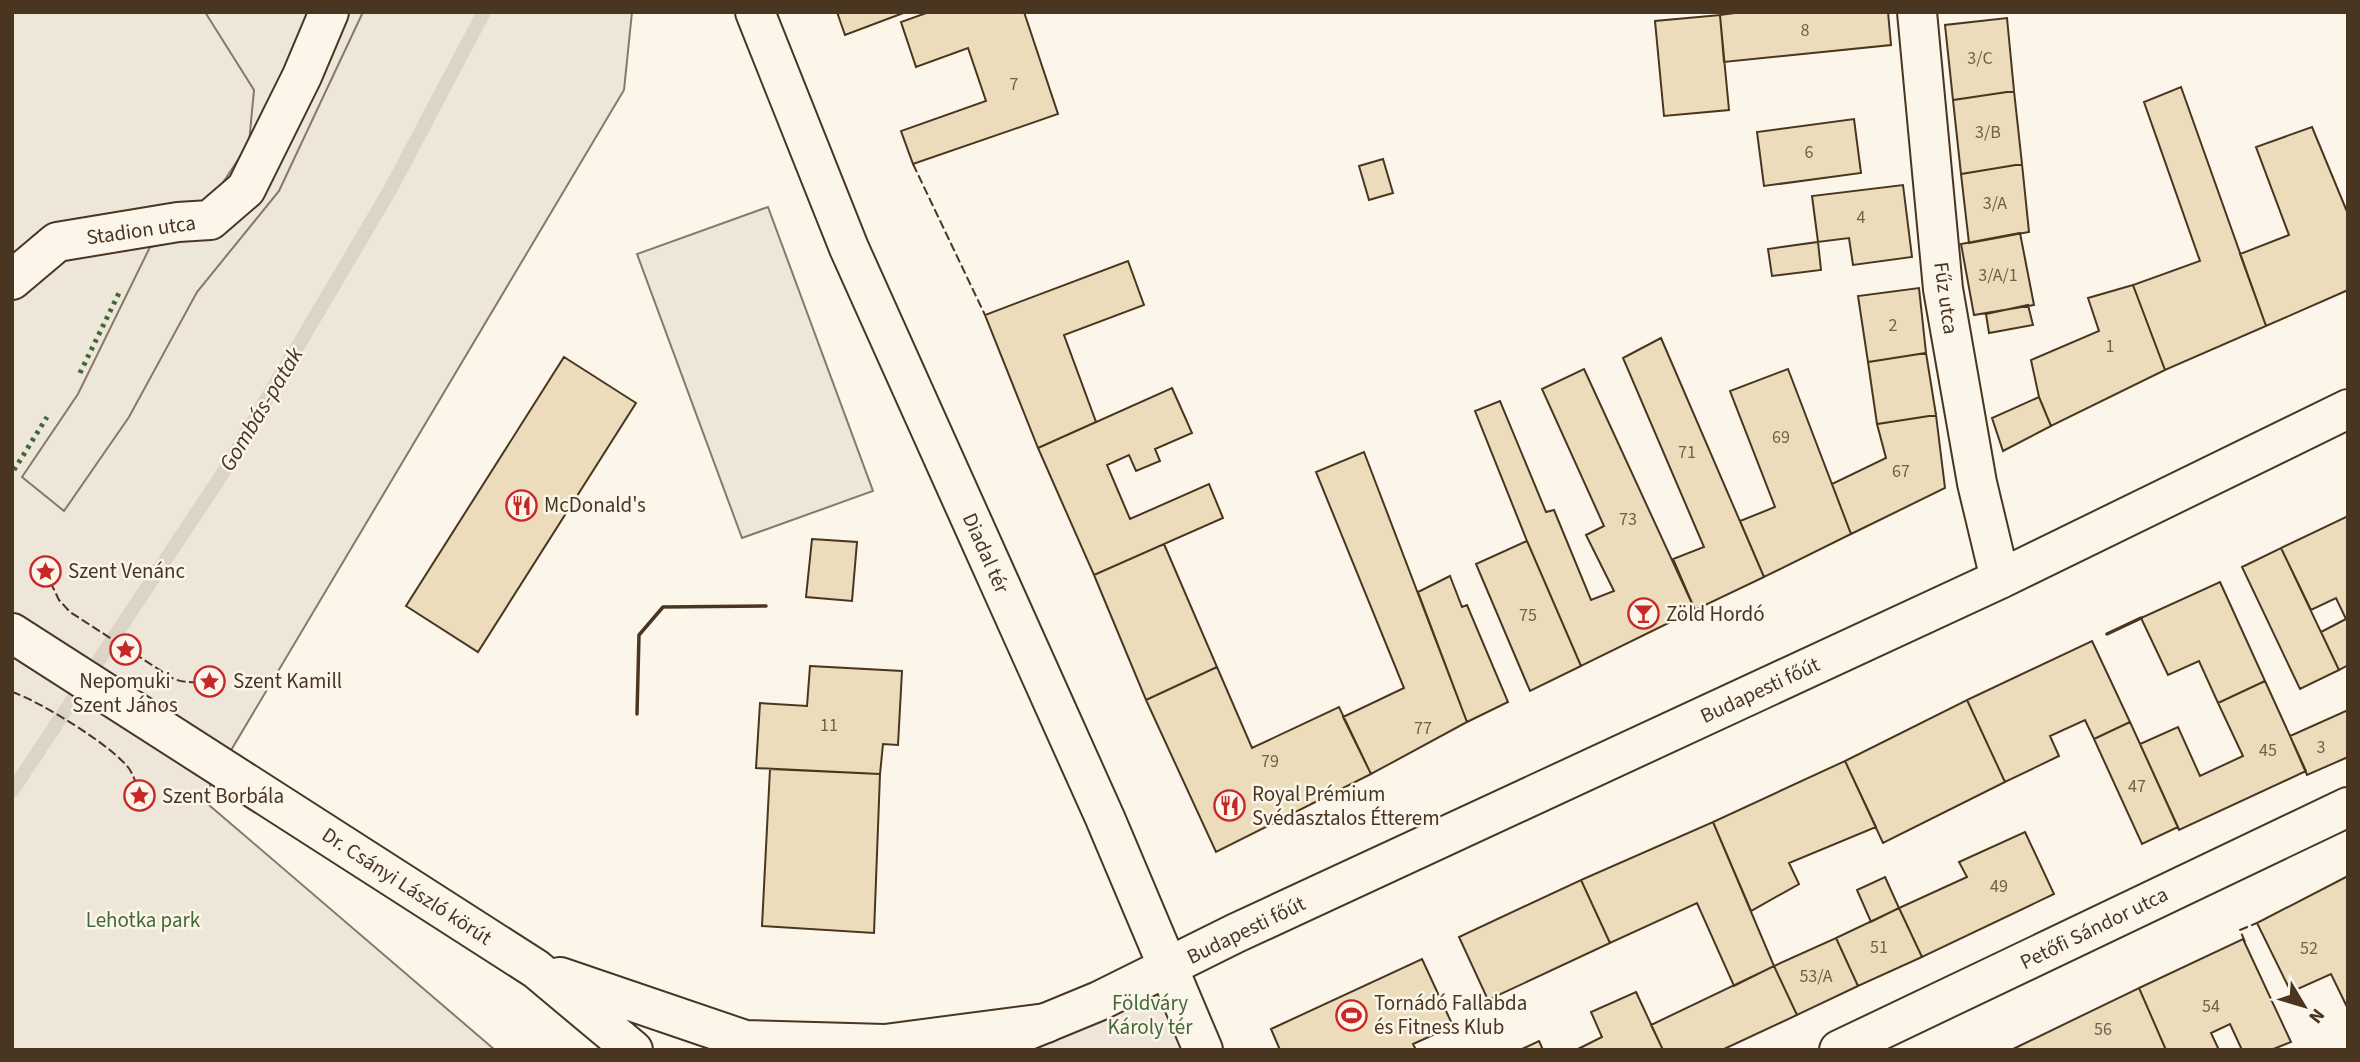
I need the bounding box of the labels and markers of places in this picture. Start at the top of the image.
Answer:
restaurant icon: McDonald's [504,488,538,522]
place label: McDonald's [544,490,646,520]
place icon: Szent Venánc [28,554,62,588]
place label: Szent Venánc [68,556,186,586]
bar icon: Zöld Hordó [1626,597,1660,631]
place label: Zöld Hordó [1666,599,1765,629]
place icon: Nepomuki Szent János [108,632,142,666]
place icon: Szent Kamill [193,664,227,698]
place label: Nepomuki Szent János [72,666,178,720]
place label: Szent Kamill [233,666,342,696]
place icon: Szent Borbála [122,779,156,813]
place label: Royal Prémium Svédasztalos Étterem [1252,779,1440,833]
place label: Szent Borbála [162,781,284,811]
restaurant icon: Royal Prémium Svédasztalos Étterem [1212,789,1246,823]
place label: Tornádó Fallabda és Fitness Klub [1374,988,1527,1042]
sports icon: Tornádó Fallabda és Fitness Klub [1334,998,1368,1032]

